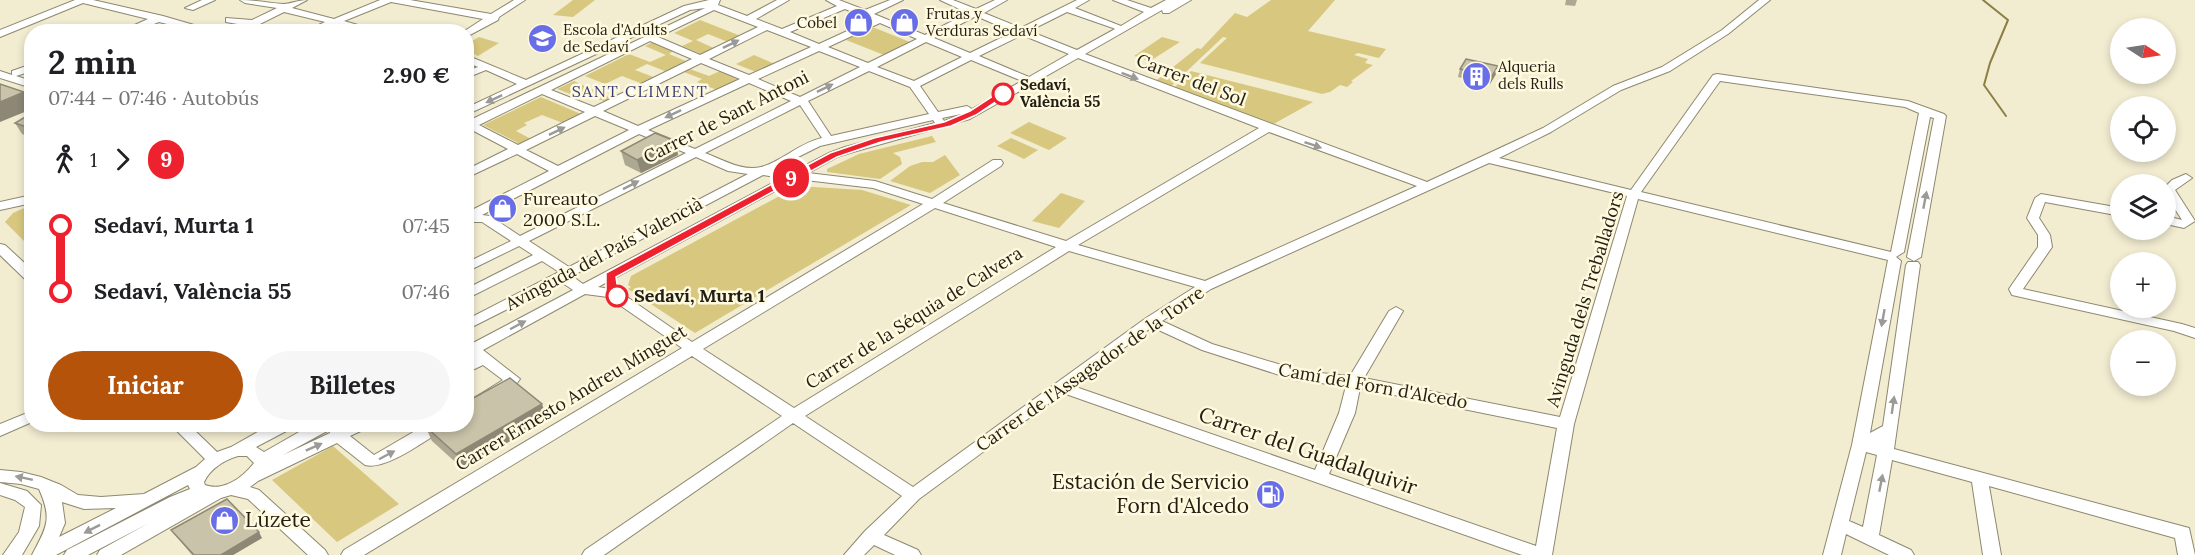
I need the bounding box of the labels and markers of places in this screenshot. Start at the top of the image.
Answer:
place label: Frutas y Verduras Sedaví [925,4,1038,40]
shop icon: Cobel [842,7,874,39]
shop icon: Frutas y Verduras Sedaví [889,7,921,39]
place label: Cobel [797,13,837,32]
place label: Escola d'Adults de Sedaví [563,20,667,56]
school or university icon: Escola d'Adults de Sedaví [526,23,558,55]
place label: Alqueria dels Rulls [1497,57,1564,93]
building icon: Alqueria dels Rulls [1461,60,1493,92]
place label: Sedaví, València 55 [1020,75,1100,111]
marker: Sedaví, València 55 [992,83,1014,105]
place label: Fureauto 2000 S.L. [523,187,600,231]
shop icon: Fureauto 2000 S.L. [486,193,518,225]
place label: Sedaví, Murta 1 [634,284,765,307]
marker: Sedaví, Murta 1 [606,285,628,307]
place label: Estación de Servicio Forn d'Alcedo [1052,468,1249,519]
fuel station icon: Estación de Servicio Forn d'Alcedo [1254,478,1286,510]
shop icon: Lúzete [208,504,240,536]
place label: Lúzete [245,506,311,533]

